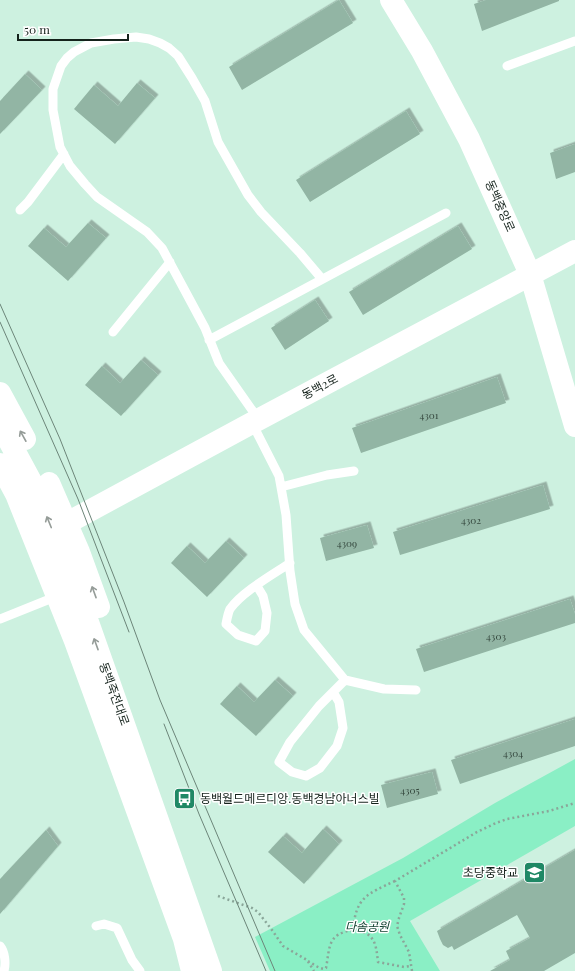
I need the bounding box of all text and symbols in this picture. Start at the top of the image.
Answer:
scale bar [18,16,128,42]
text: 50 m [24,21,50,37]
street label: 동백중앙로 [482,177,519,234]
street label: 동백2로 [299,370,340,402]
house number: 4301 [420,408,439,422]
one-way arrow [19,430,27,442]
house number: 4302 [461,513,481,527]
one-way arrow [45,517,53,529]
house number: 4309 [337,536,357,550]
one-way arrow [89,587,97,599]
house number: 4303 [486,629,506,643]
one-way arrow [92,637,99,650]
street label: 동백죽전대로 [96,660,134,728]
house number: 4304 [503,746,523,760]
house number: 4305 [400,783,420,797]
bus stop icon: 동백월드메르디앙.동백경남아너스빌 [171,786,197,812]
place label: 동백월드메르디앙.동백경남아너스빌 [200,790,380,806]
school or university icon: 초당중학교 [521,860,547,886]
place label: 초당중학교 [463,864,518,880]
park label: 다솜공원 [345,918,390,934]

